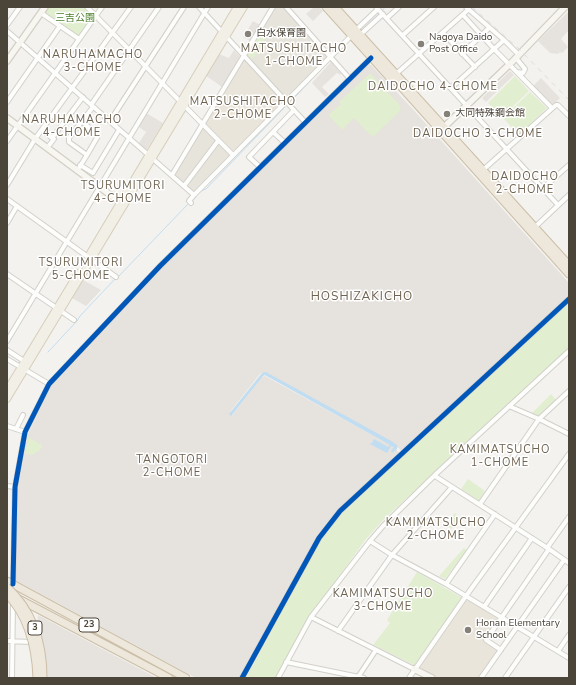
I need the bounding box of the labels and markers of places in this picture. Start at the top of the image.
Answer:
place label: 白水保育園 [256,28,306,40]
marker: 白水保育園 [243,29,253,39]
place label: Nagoya Daido Post Office [429,32,492,56]
marker: Nagoya Daido Post Office [416,39,426,49]
place label: 大同特殊鋼会館 [455,108,525,120]
marker: 大同特殊鋼会館 [442,109,452,119]
place label: Honan Elementary School [476,618,560,642]
marker: Honan Elementary School [463,625,473,635]

